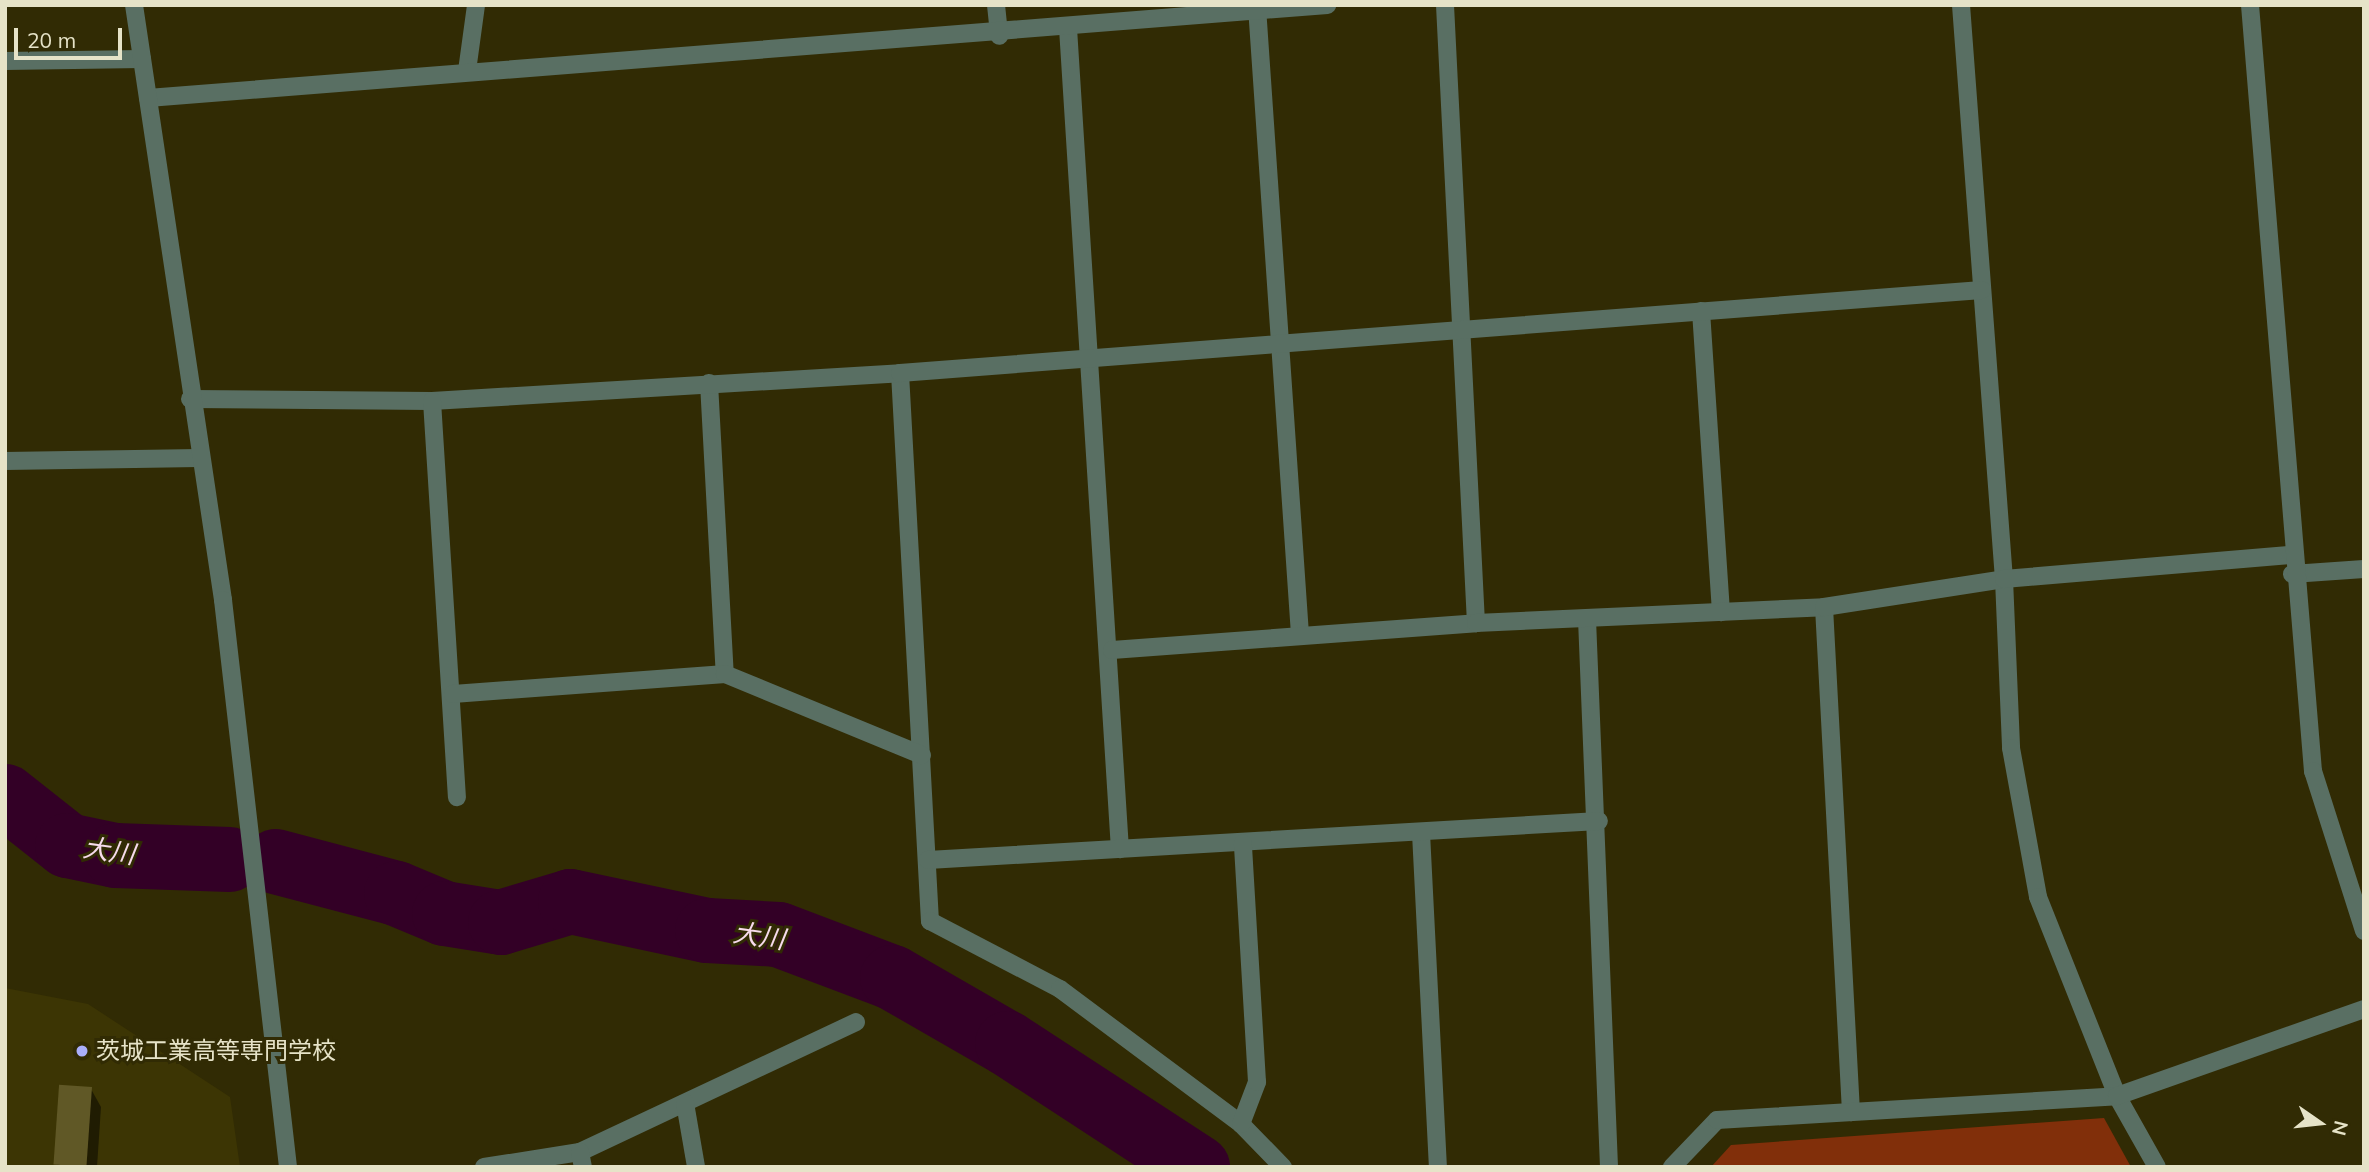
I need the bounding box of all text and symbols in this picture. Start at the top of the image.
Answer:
scale bar [18,14,126,58]
text: 20 m [27,27,76,53]
water label: 大川 [81,832,137,870]
water label: 大川 [731,917,787,955]
place label: 茨城工業高等専門学校 [96,1037,336,1065]
marker: 茨城工業高等専門学校 [74,1043,90,1059]
north arrow [2285,1088,2355,1158]
text: N [2327,1118,2354,1138]

